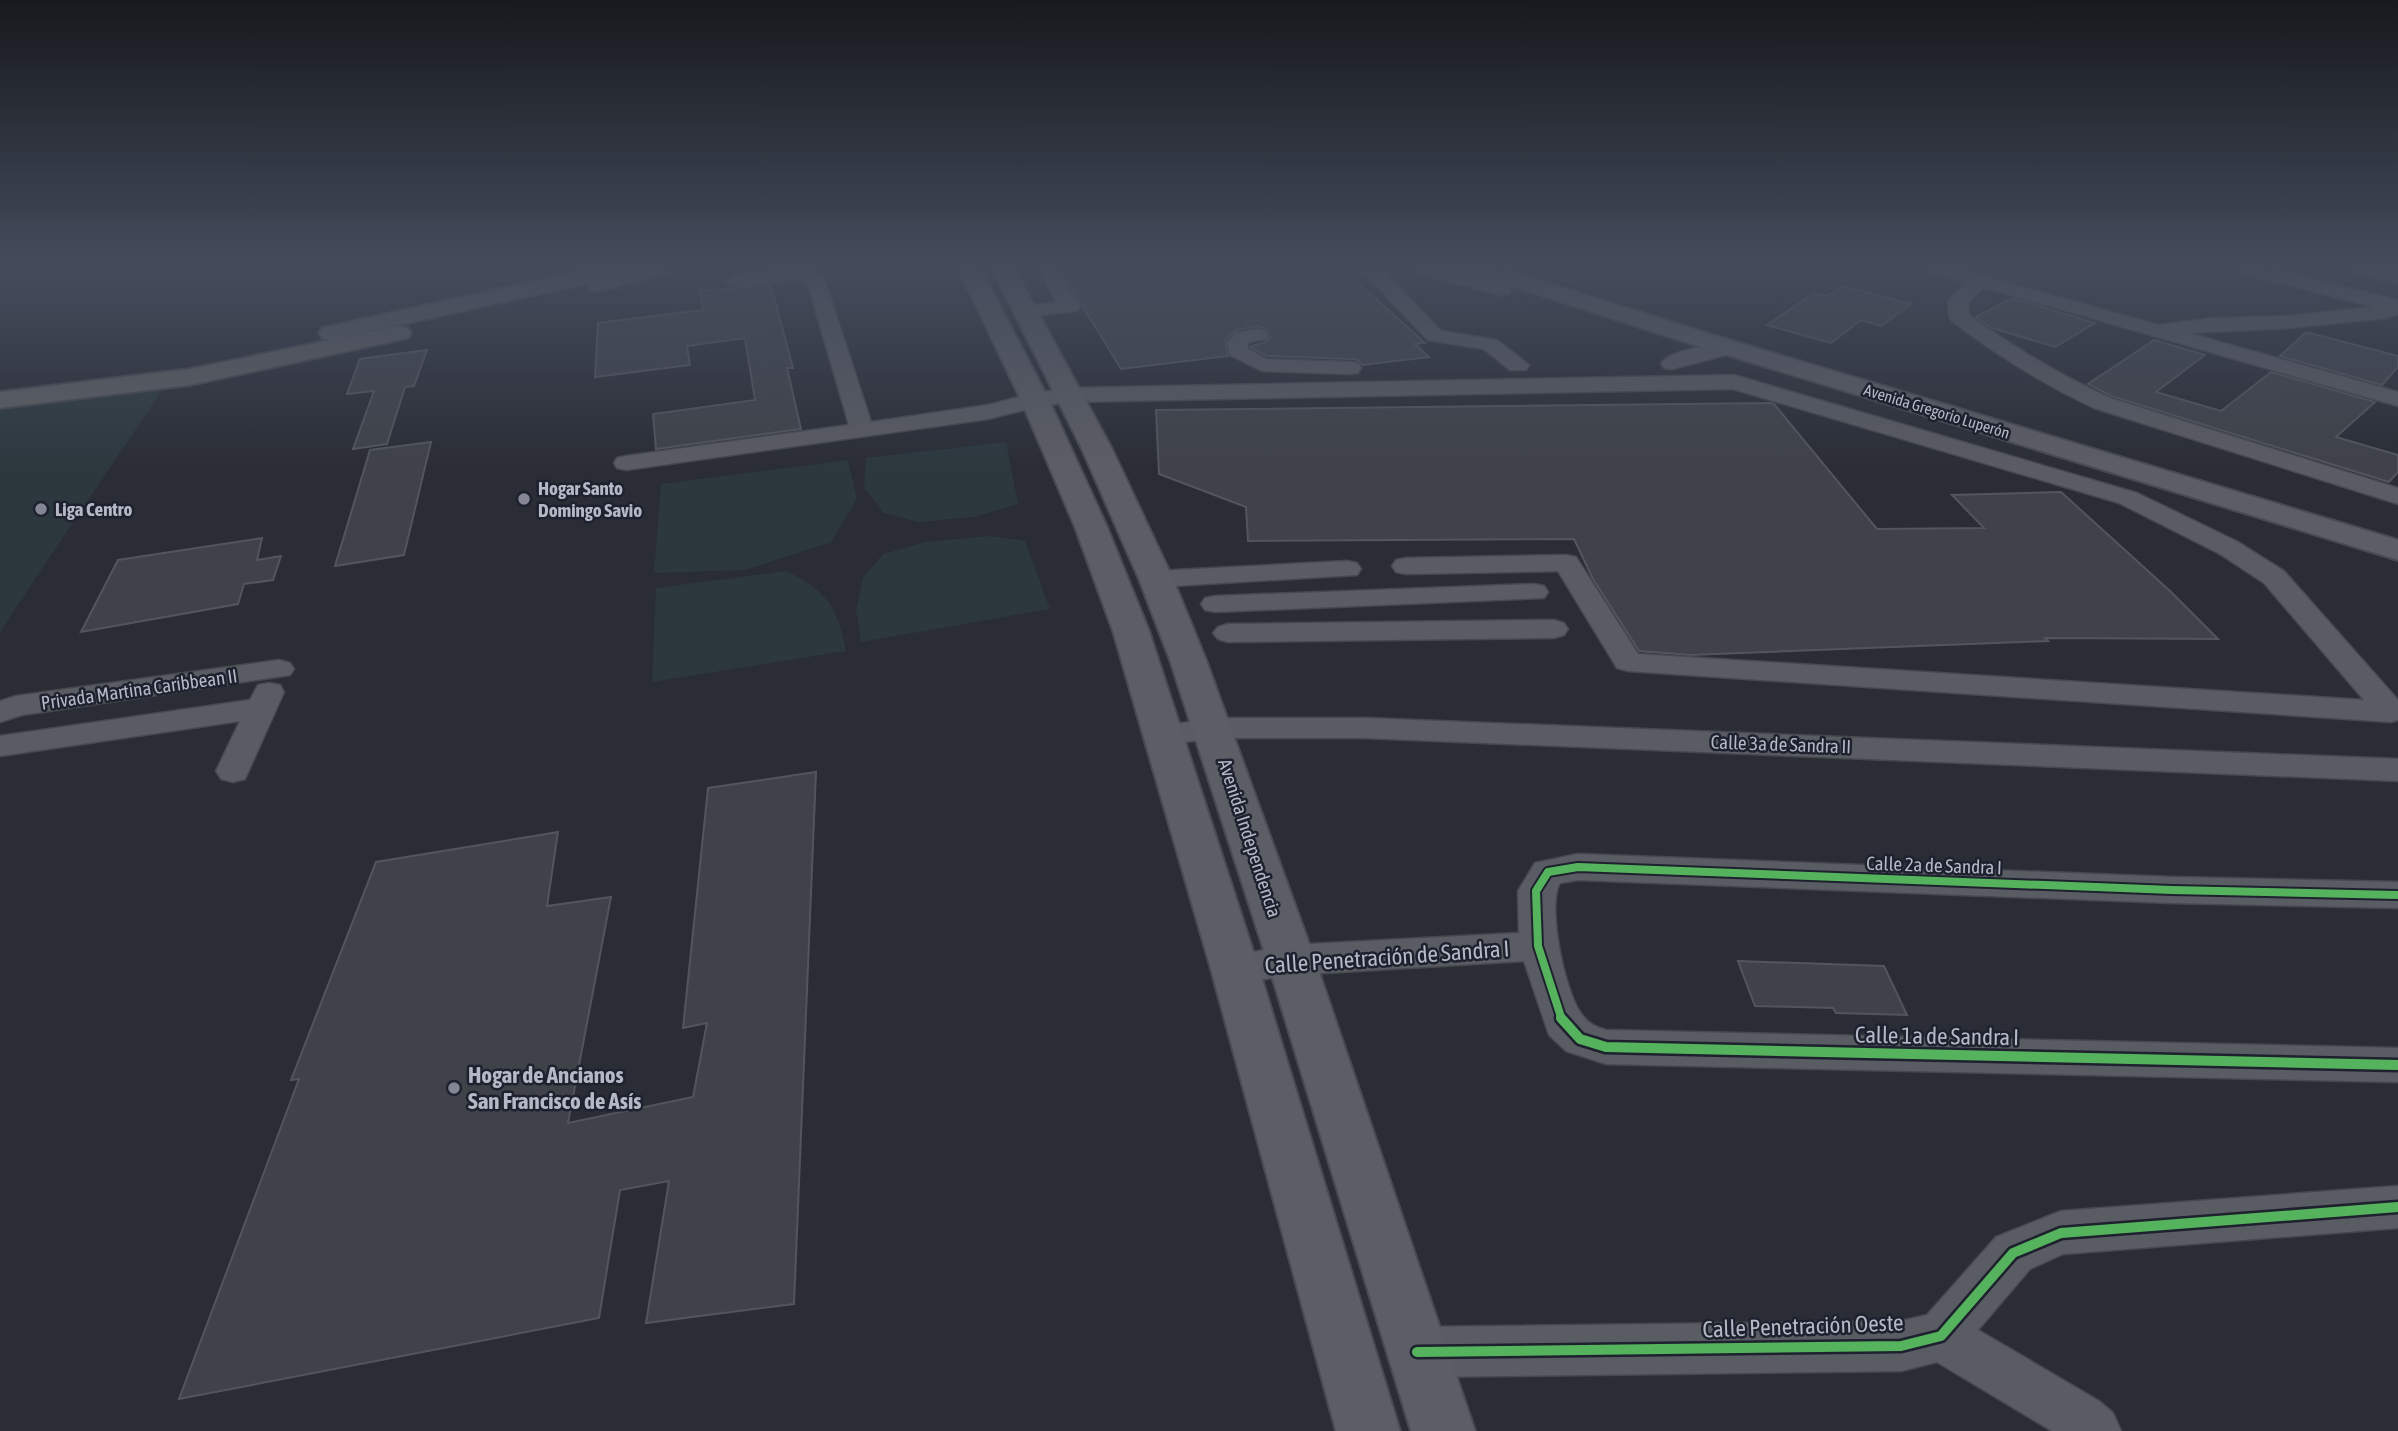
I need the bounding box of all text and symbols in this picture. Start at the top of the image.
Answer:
street label: Avenida Gregorio Luperón [1862,380,2012,443]
place label: Hogar Santo Domingo Savio [538,477,642,521]
marker: Hogar Santo Domingo Savio [516,491,532,507]
place label: Liga Centro [55,498,132,520]
marker: Liga Centro [33,501,49,517]
street label: Privada Martina Caribbean II [39,664,239,714]
street label: Calle 3a de Sandra II [1710,731,1852,757]
street label: Avenida Independencia [1214,756,1286,920]
street label: Calle 2a de Sandra I [1866,852,2002,878]
street label: Calle Penetración de Sandra I [1264,935,1510,979]
street label: Calle 1a de Sandra I [1855,1022,2019,1050]
place label: Hogar de Ancianos San Francisco de Asís [468,1062,641,1114]
marker: Hogar de Ancianos San Francisco de Asís [446,1080,462,1096]
street label: Calle Penetración Oeste [1702,1309,1904,1343]

